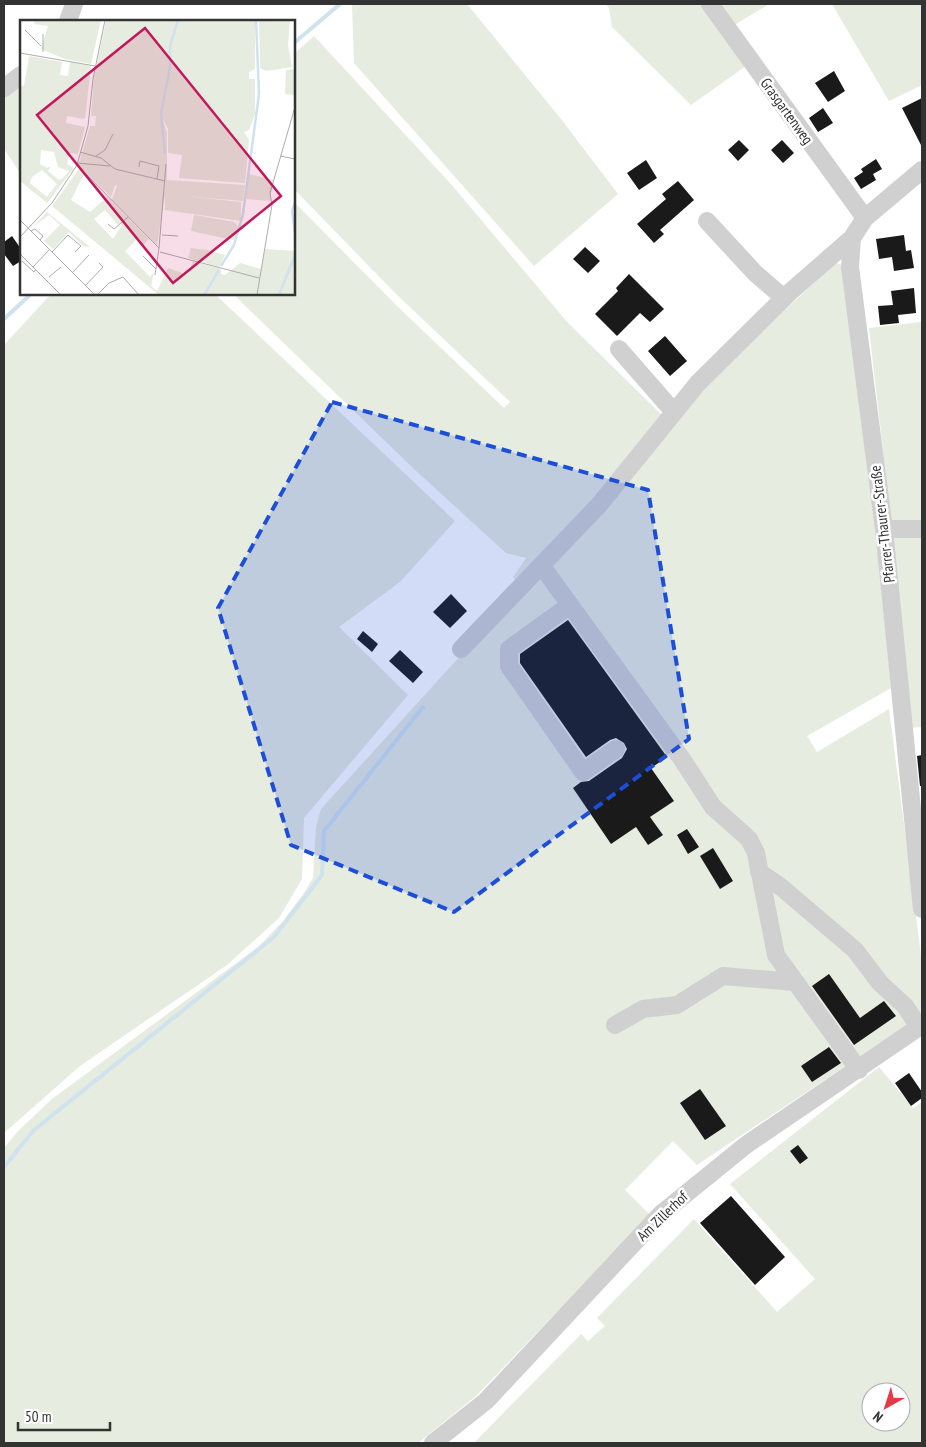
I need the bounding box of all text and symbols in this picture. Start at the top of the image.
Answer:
inset map [20,20,295,295]
street label: Grasgartenweg [757,74,817,148]
street label: Pfarrer-Thaurer-Straße [865,464,899,584]
street label: Am Zillerhof [632,1186,692,1245]
north arrow [861,1382,911,1432]
scale bar [18,1400,110,1432]
text: 50 m [25,1407,51,1426]
text: N [869,1408,886,1426]

